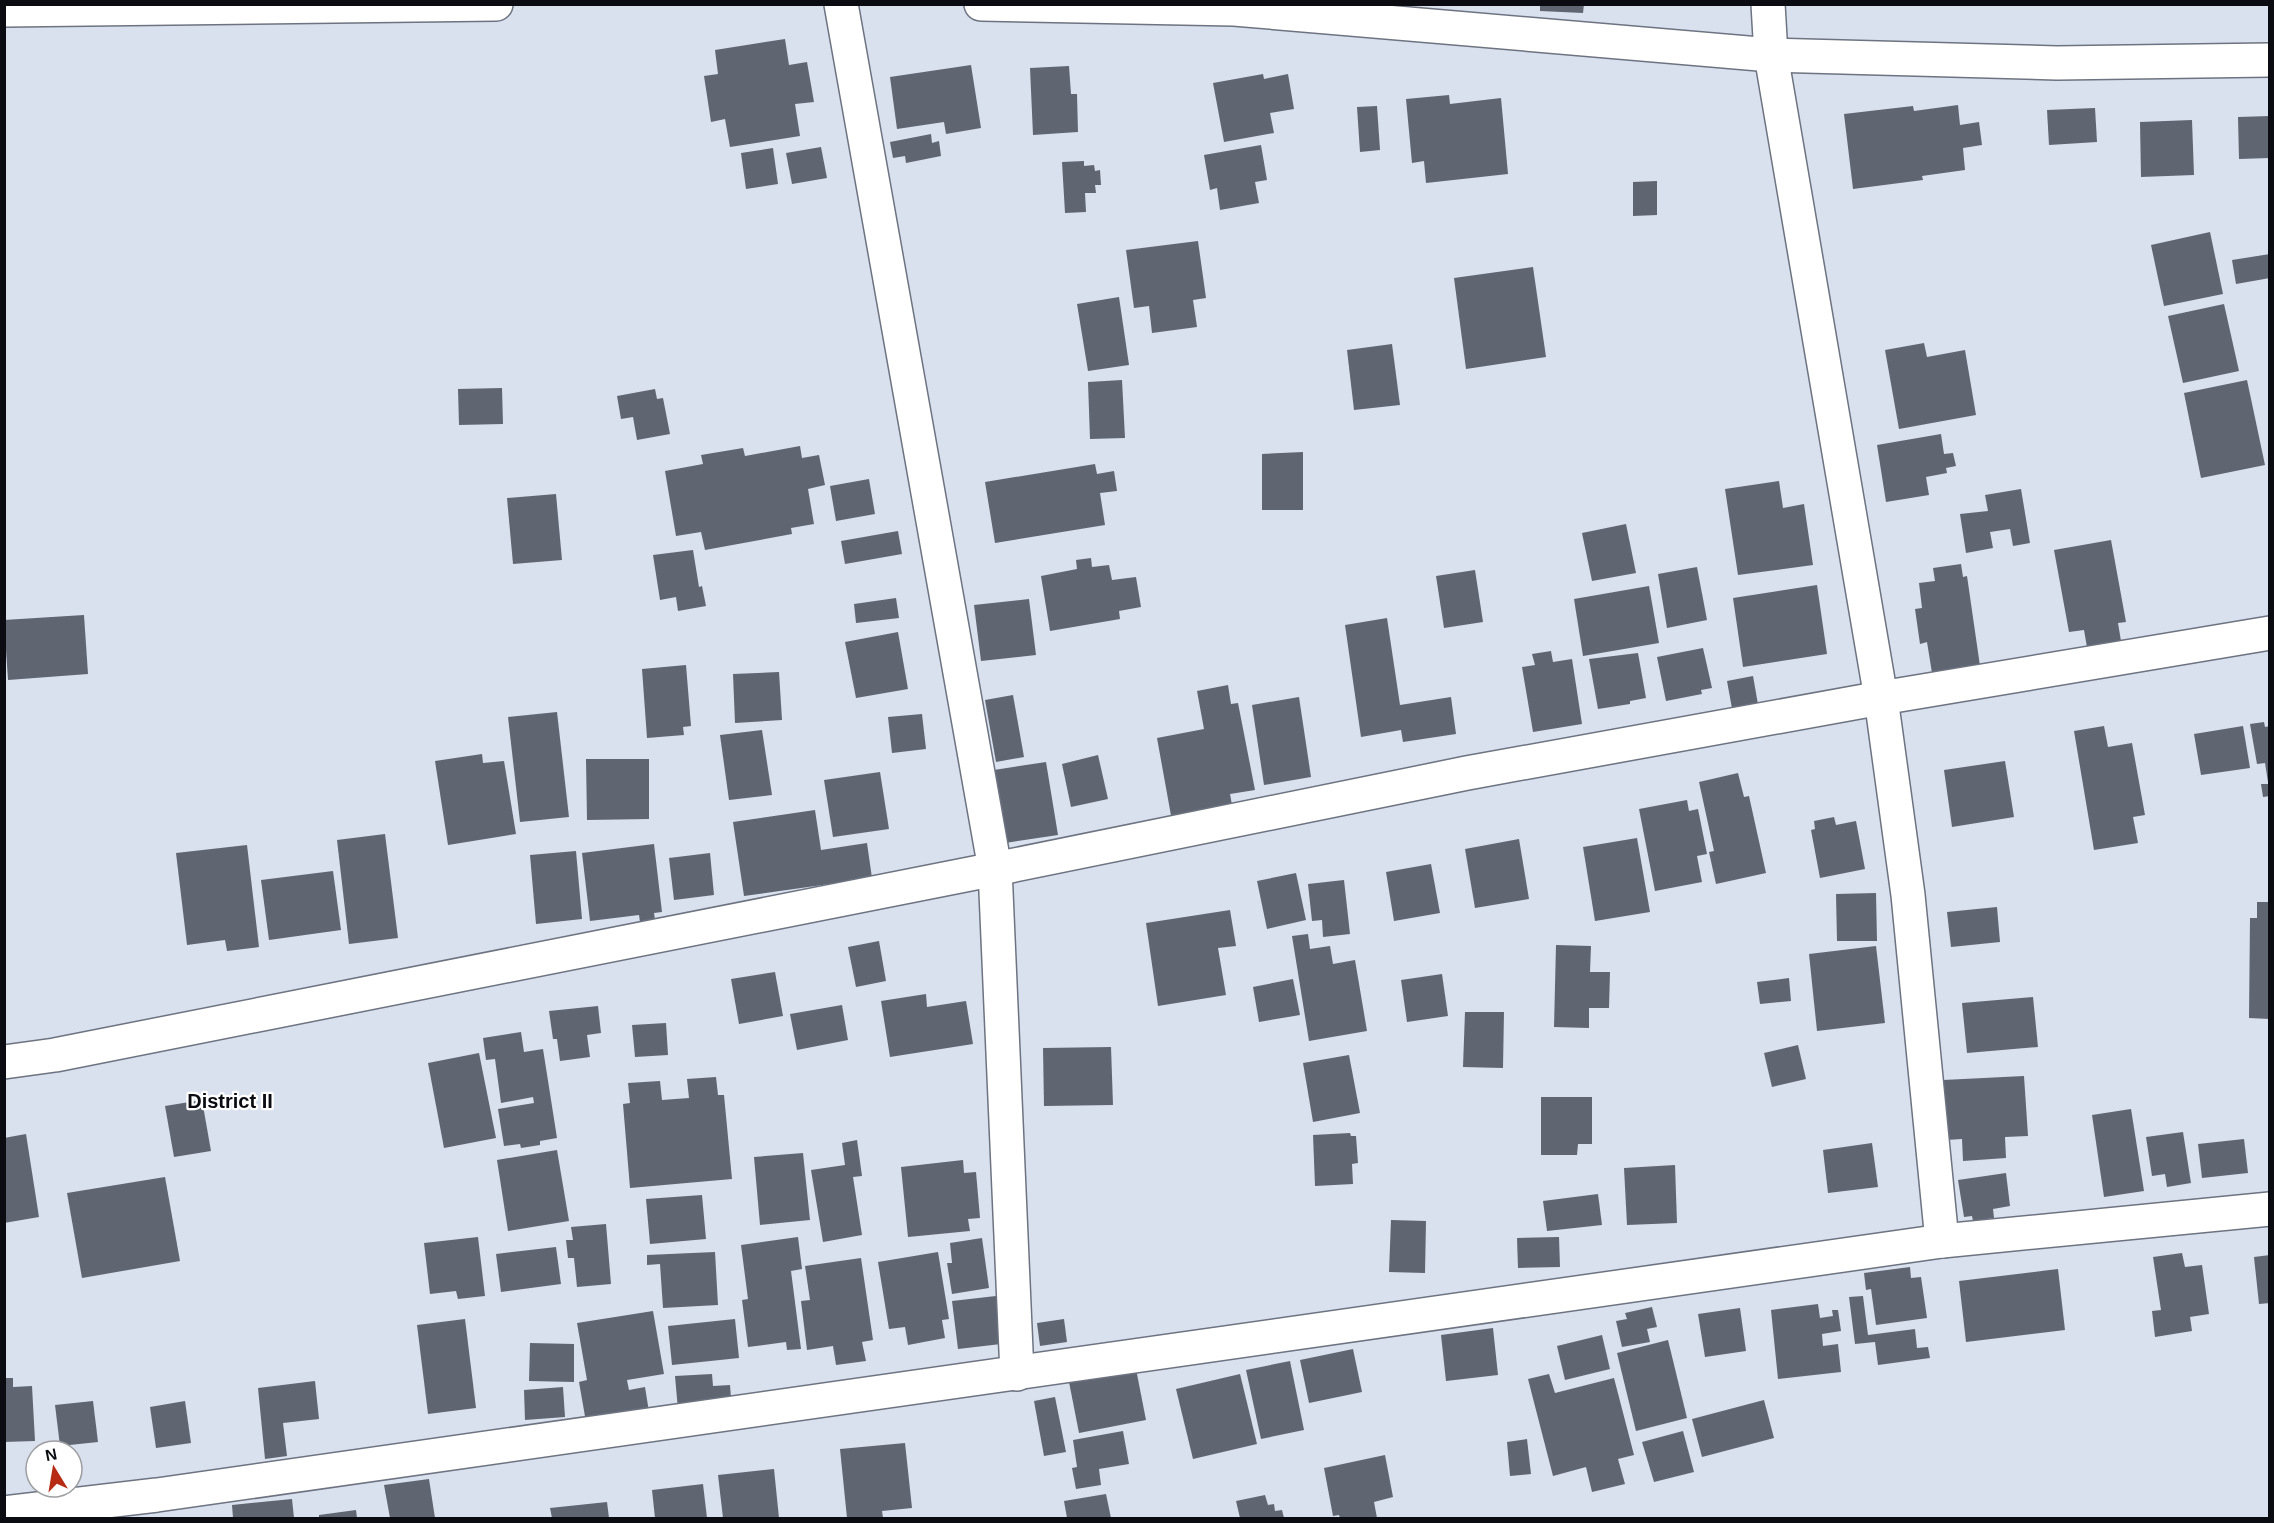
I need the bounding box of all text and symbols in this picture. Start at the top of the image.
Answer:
district label: District II [187,1090,273,1112]
north arrow [24,1439,84,1499]
text: N [44,1445,59,1464]

